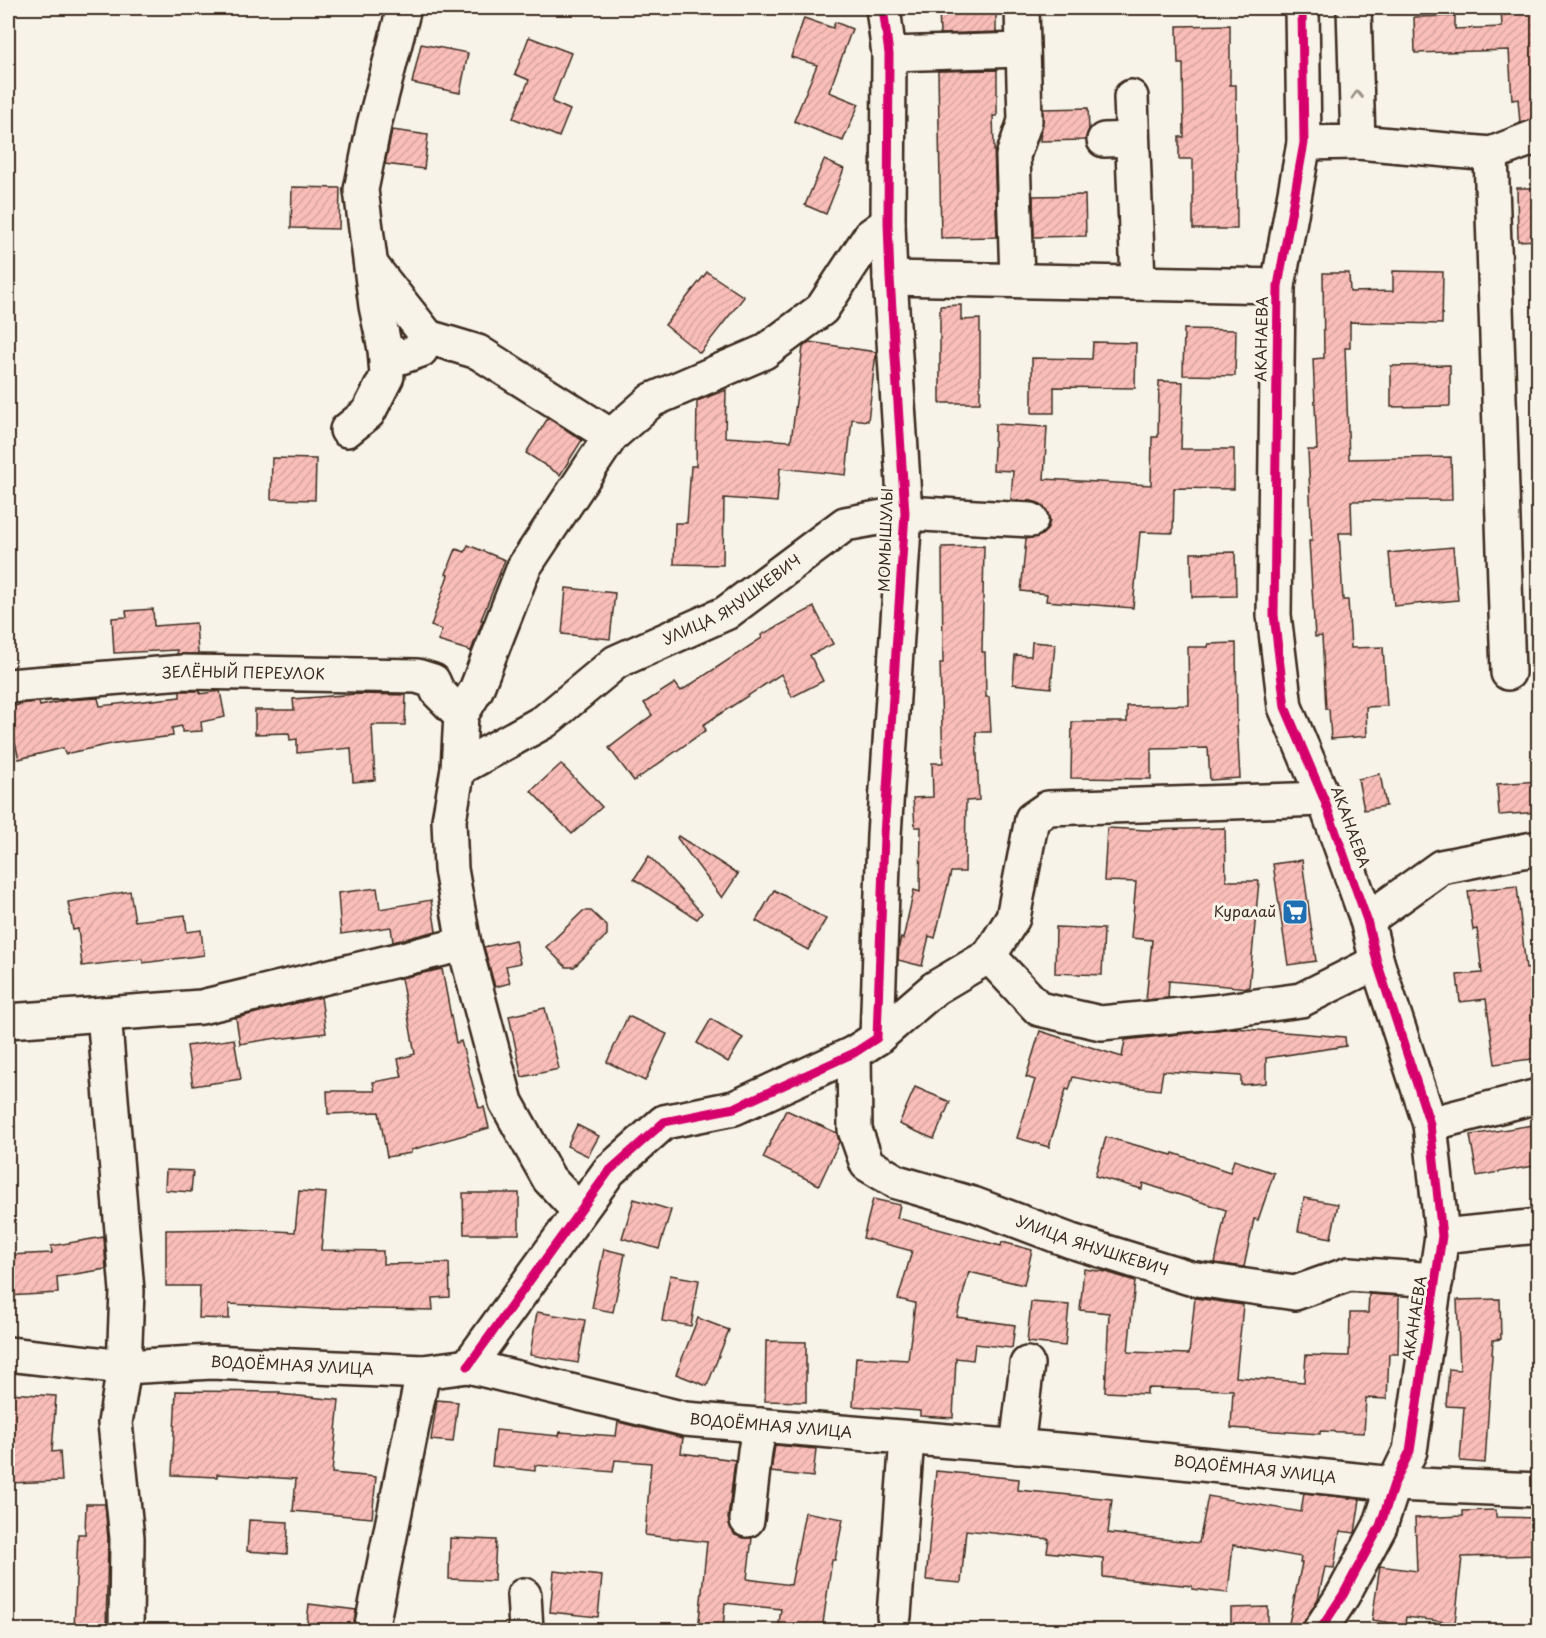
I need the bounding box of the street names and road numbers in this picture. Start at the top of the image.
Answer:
street label: АКАНАЕВА [1248,296,1273,382]
street label: МОМЫШУЛЫ [871,487,898,592]
street label: УЛИЦА ЯНУШКЕВИЧ [659,548,806,650]
street label: ЗЕЛЁНЫЙ ПЕРЕУЛОК [161,659,325,684]
street label: АКАНАЕВА [1326,783,1377,871]
street label: УЛИЦА ЯНУШКЕВИЧ [1013,1208,1172,1281]
street label: АКАНАЕВА [1395,1274,1432,1362]
street label: ВОДОЁМНАЯ УЛИЦА [210,1349,374,1380]
street label: ВОДОЁМНАЯ УЛИЦА [689,1406,853,1443]
street label: ВОДОЁМНАЯ УЛИЦА [1173,1448,1337,1488]

